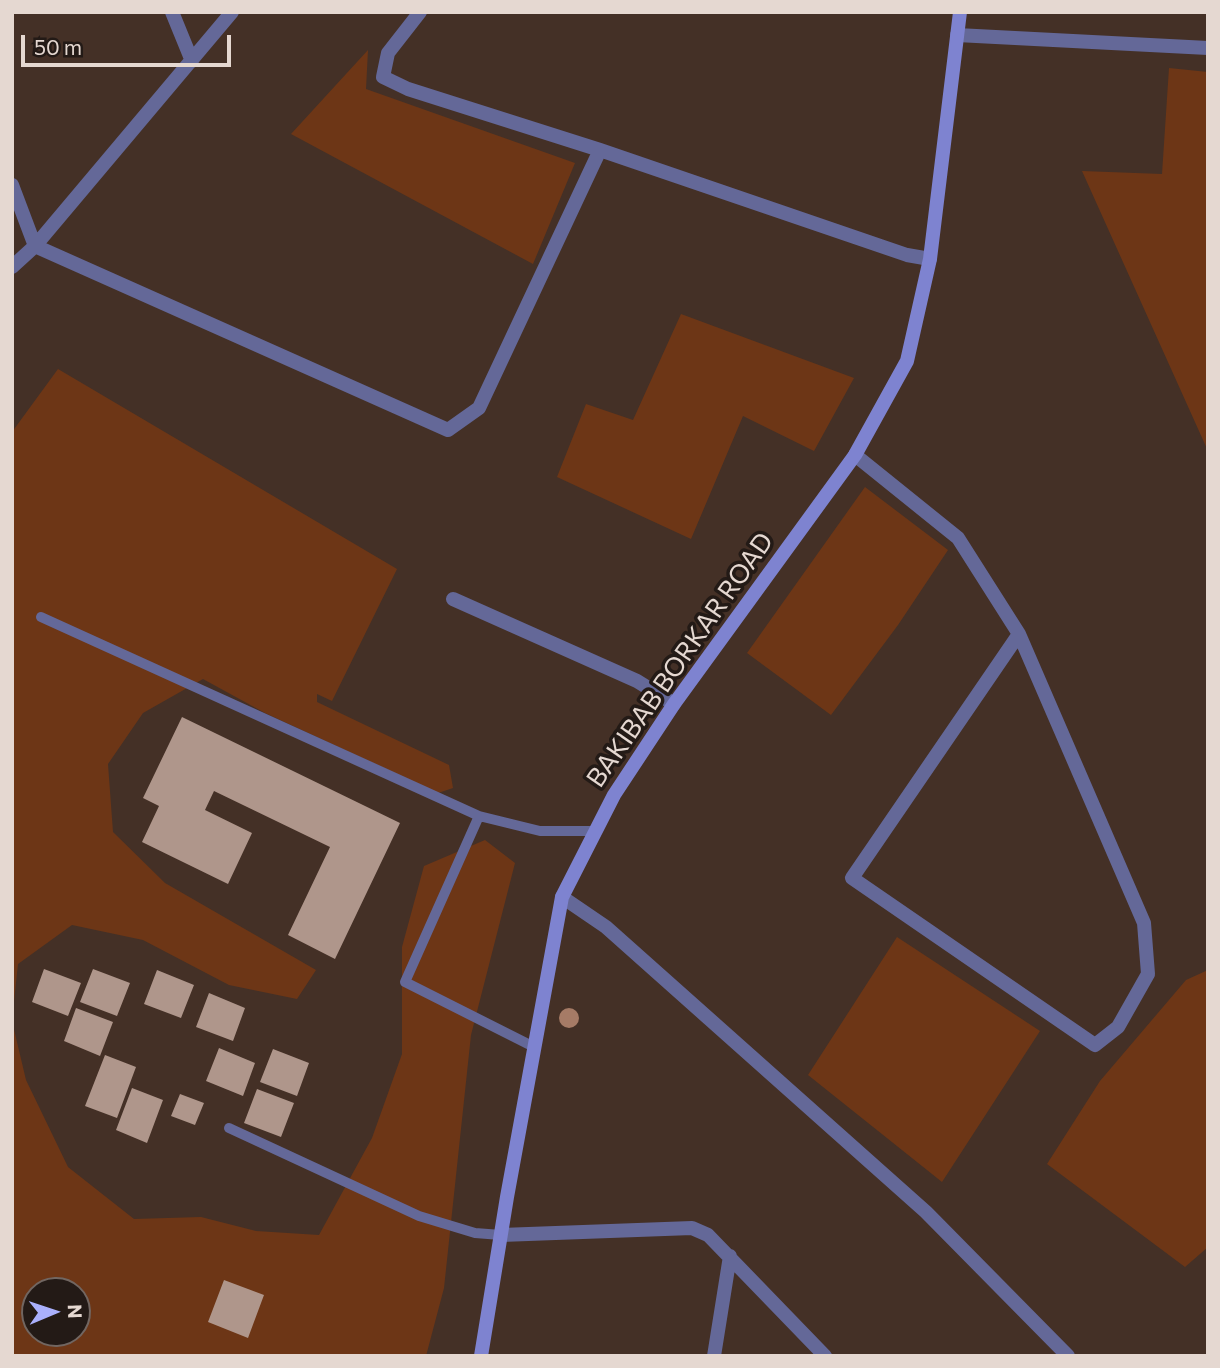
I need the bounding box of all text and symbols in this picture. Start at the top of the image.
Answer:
scale bar [24,21,234,65]
text: 50 m [34,34,82,59]
street label: BAKIBAB BORKAR ROAD [580,527,780,793]
north arrow [21,1277,91,1347]
text: N [64,1304,87,1319]

